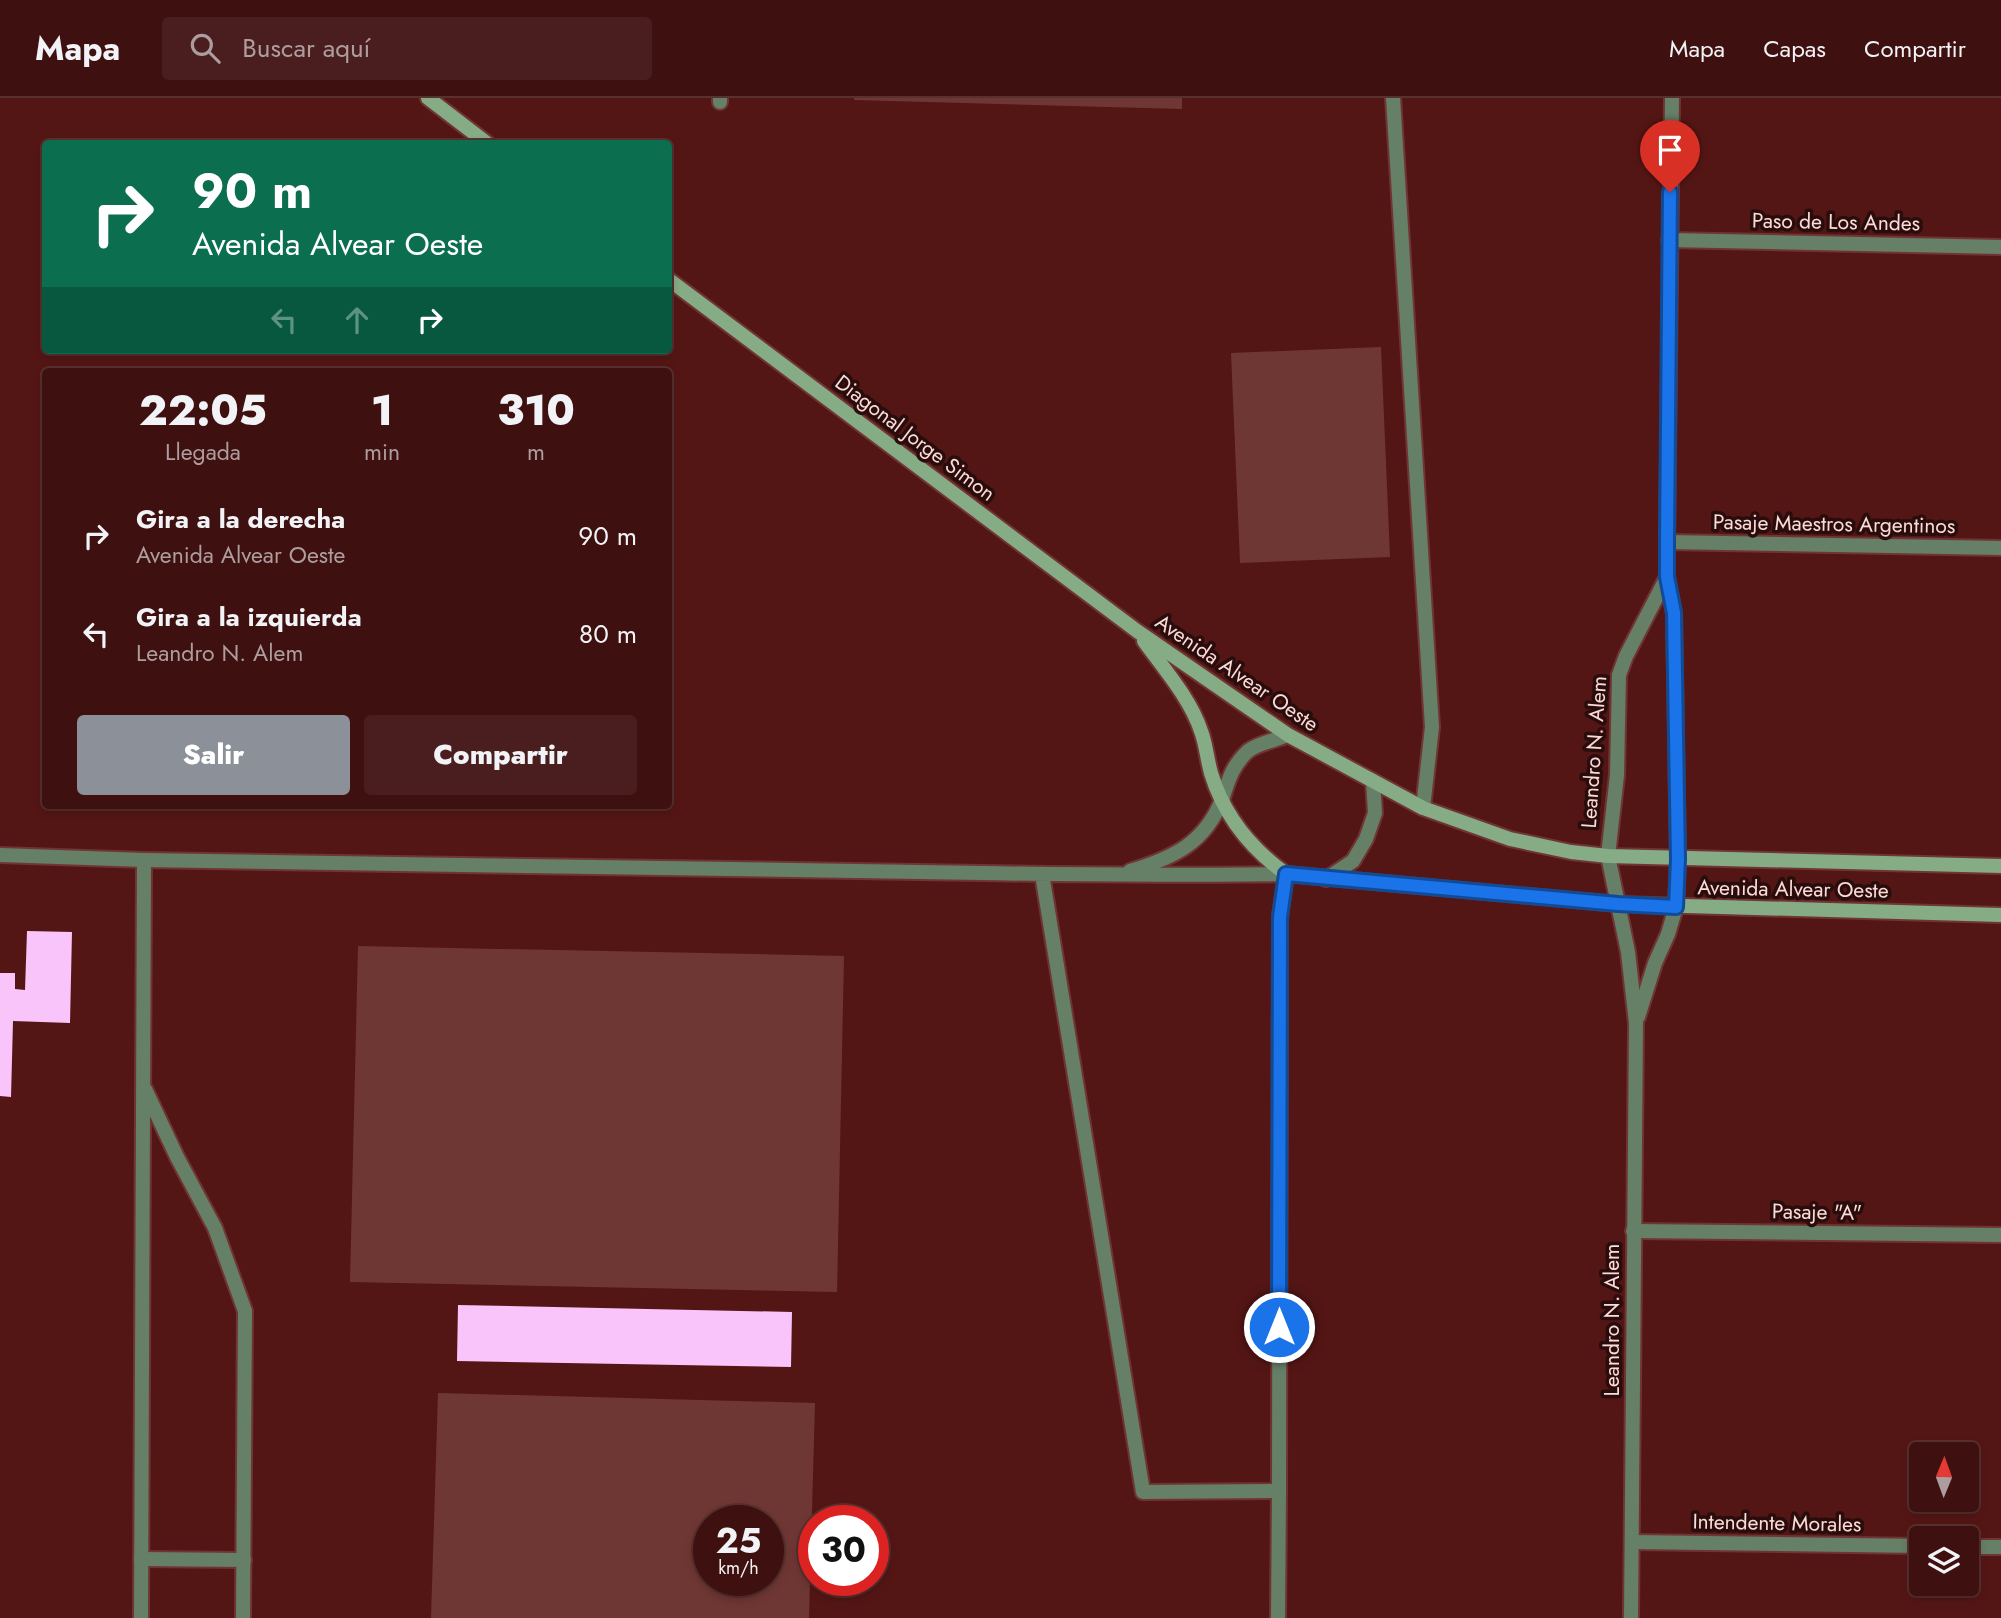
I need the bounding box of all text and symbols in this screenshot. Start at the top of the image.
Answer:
search box [162,17,652,80]
text: Mapa [35,25,120,72]
icon: search [186,29,224,67]
text: Buscar aquí [242,29,370,67]
text: Mapa [1669,31,1725,66]
text: Capas [1763,31,1826,66]
text: Compartir [1864,31,1966,66]
pin [1640,120,1700,192]
icon: arrive [1651,131,1689,169]
text: 90 m [192,156,312,226]
icon: right [77,168,168,259]
street label: Paso de Los Andes [1752,206,1920,238]
text: Avenida Alvear Oeste [192,221,483,267]
icon: left [265,301,303,339]
icon: ahead [338,301,376,339]
icon: right [411,301,449,339]
street label: Diagonal Jorge Simon [829,368,1001,508]
text: 22:05 [139,380,267,441]
text: 1 [371,380,393,441]
text: 310 [497,380,575,441]
text: Llegada [165,435,241,469]
text: min [364,435,400,469]
text: m [527,435,545,469]
text: Gira a la derecha [136,500,345,538]
street label: Pasaje Maestros Argentinos [1713,507,1955,541]
icon: right [77,517,115,555]
text: 90 m [578,517,637,555]
text: Avenida Alvear Oeste [136,538,345,572]
text: Gira a la izquierda [136,598,362,636]
street label: Avenida Alvear Oeste [1149,607,1325,739]
icon: left [77,615,115,653]
text: 80 m [579,615,637,653]
text: Leandro N. Alem [136,636,303,670]
street label: Leandro N. Alem [1574,675,1614,829]
button: Salir [77,715,350,795]
button: Compartir [364,715,637,795]
street label: Avenida Alvear Oeste [1697,872,1889,906]
street label: Pasaje "A" [1772,1196,1862,1228]
street label: Leandro N. Alem [1597,1244,1627,1396]
position arrow [1242,1290,1316,1364]
north arrow [1909,1442,1979,1512]
map controls [1909,1442,1979,1596]
speed limit sign: 30 [798,1505,889,1596]
street label: Intendente Morales [1692,1507,1862,1539]
text: 25 [716,1516,761,1566]
button: layers [1909,1526,1979,1596]
text: km/h [718,1555,759,1581]

